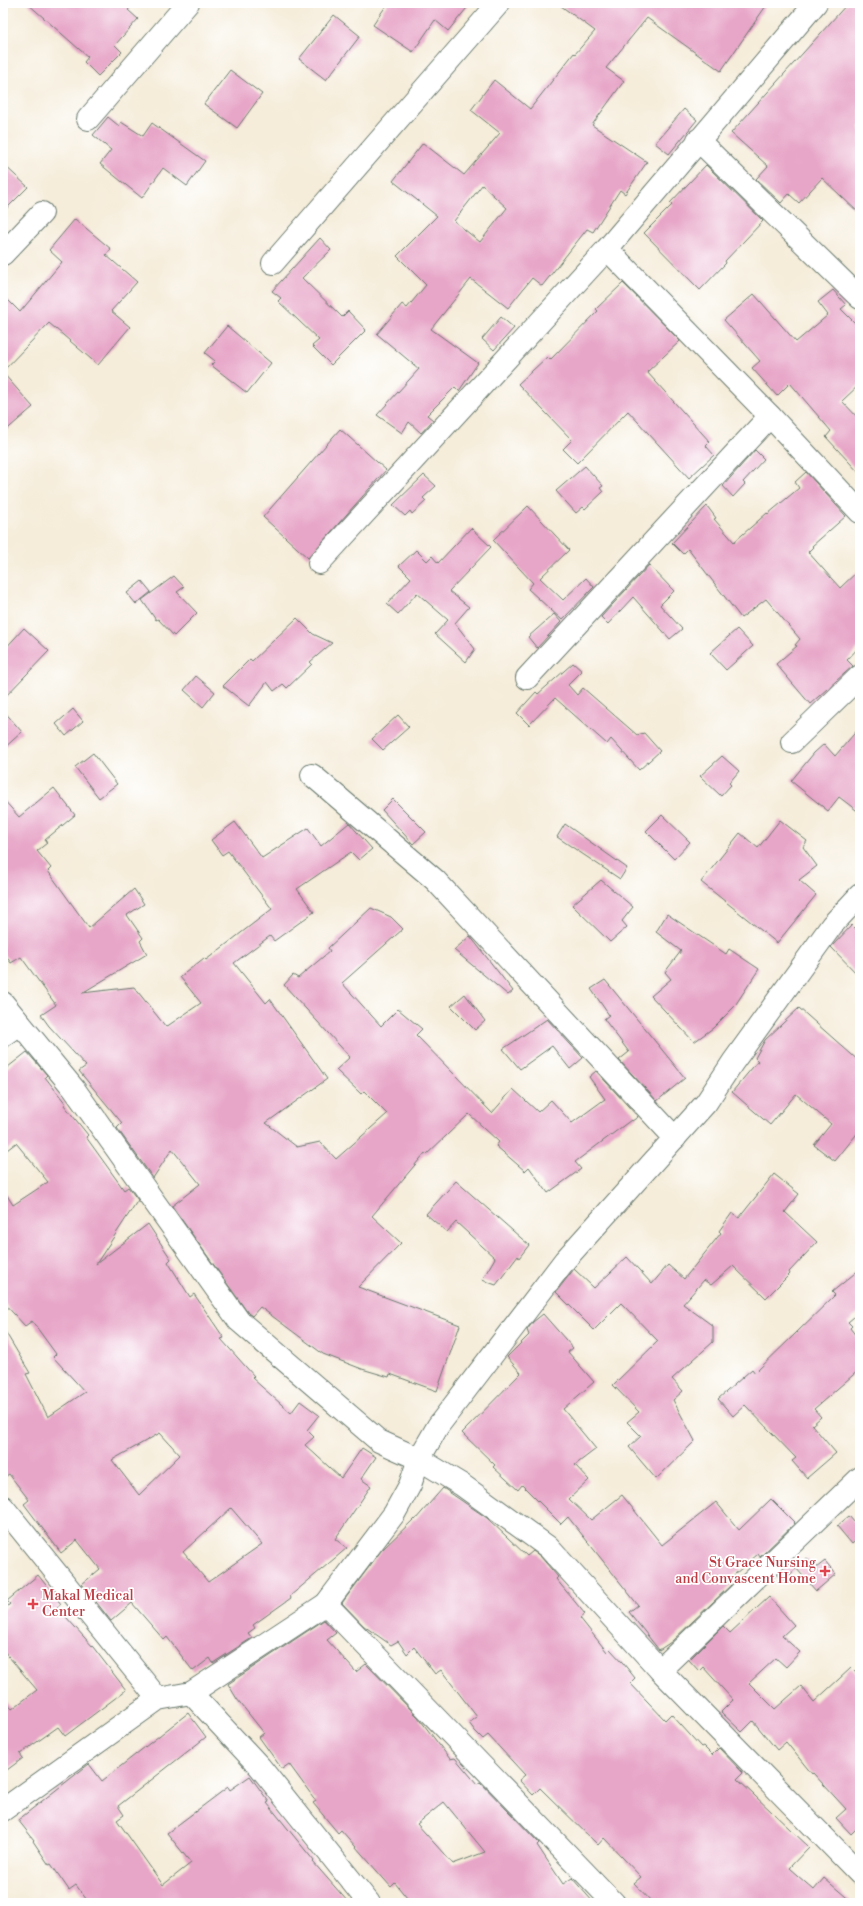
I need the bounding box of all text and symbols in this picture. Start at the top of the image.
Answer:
place label: St Grace Nursing and Convascent Home [675,1554,817,1588]
marker: St Grace Nursing and Convascent Home [819,1565,831,1577]
place label: Makal Medical Center [42,1587,134,1621]
marker: Makal Medical Center [27,1598,39,1610]

